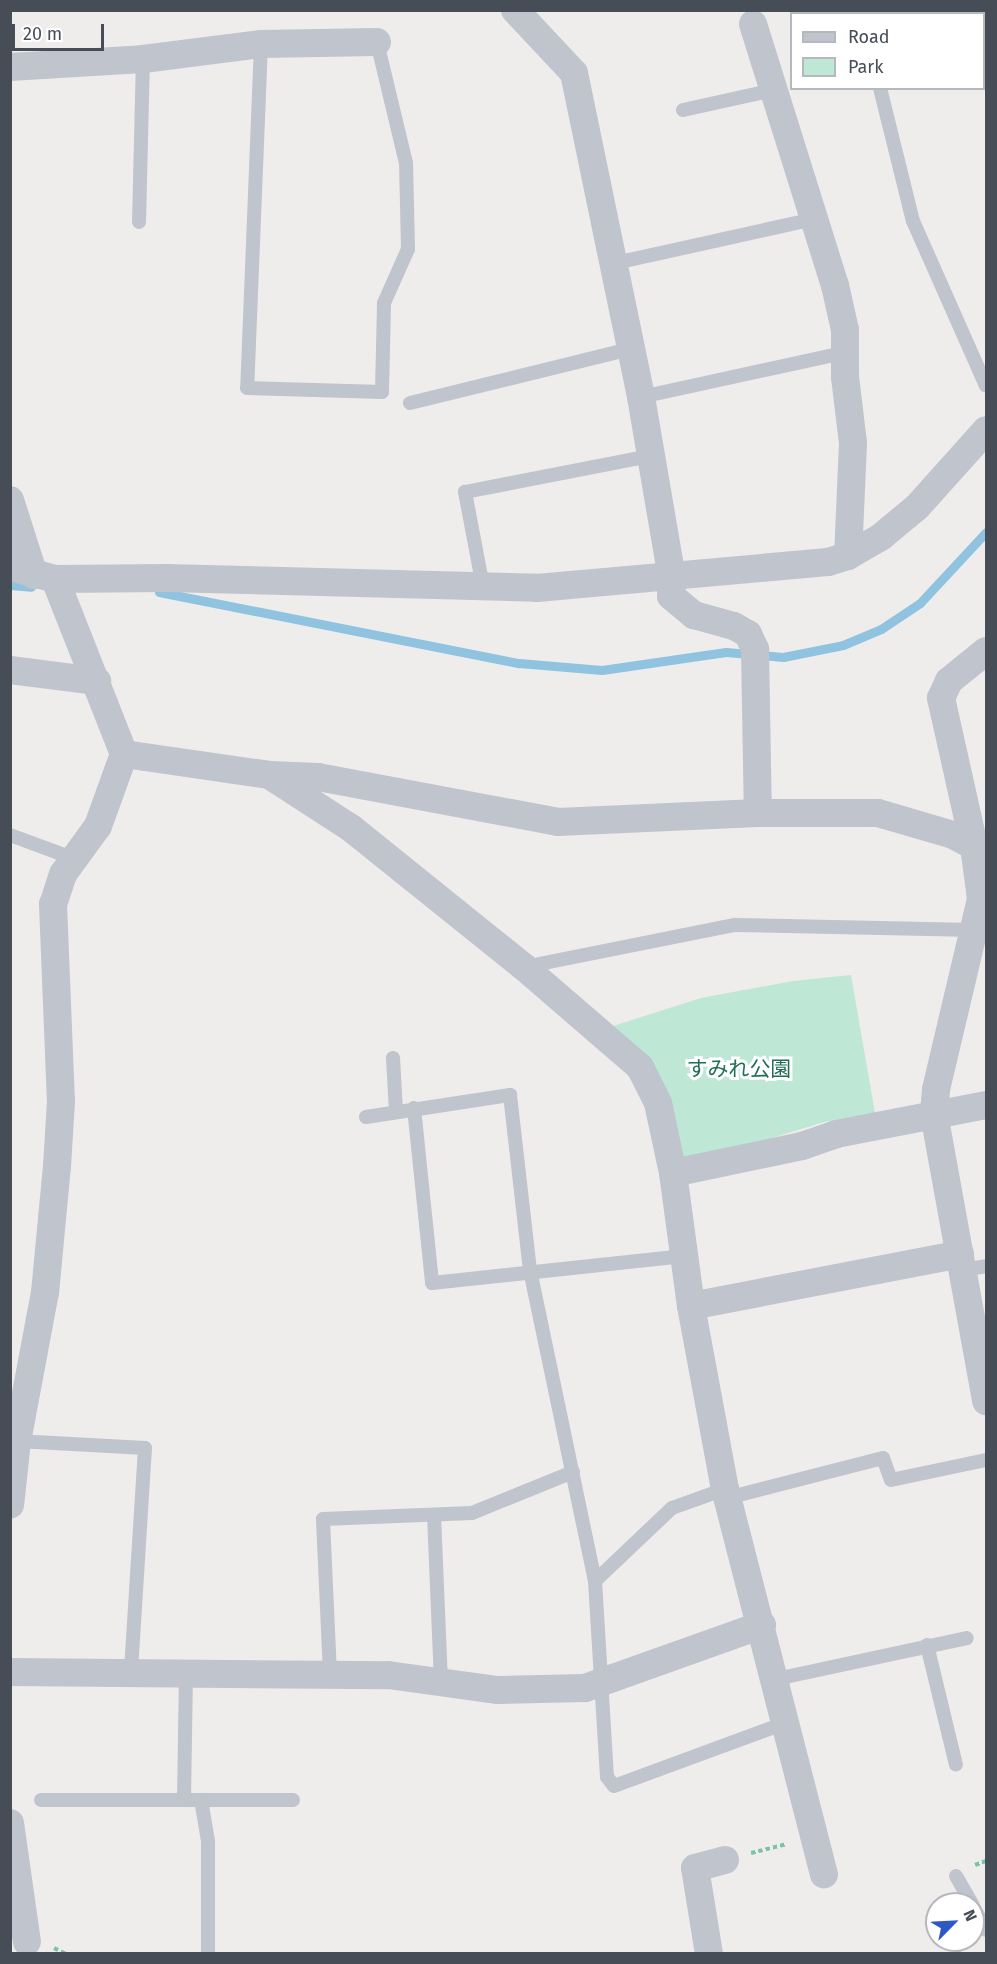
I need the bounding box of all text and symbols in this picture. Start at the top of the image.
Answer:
scale bar [15,12,106,50]
legend [790,12,985,90]
text: 20 m [23,23,62,45]
text: Road [848,26,890,48]
text: Park [848,56,883,78]
park label: すみれ公園 [687,1056,791,1082]
north arrow [925,1892,985,1952]
text: N [959,1907,981,1924]

